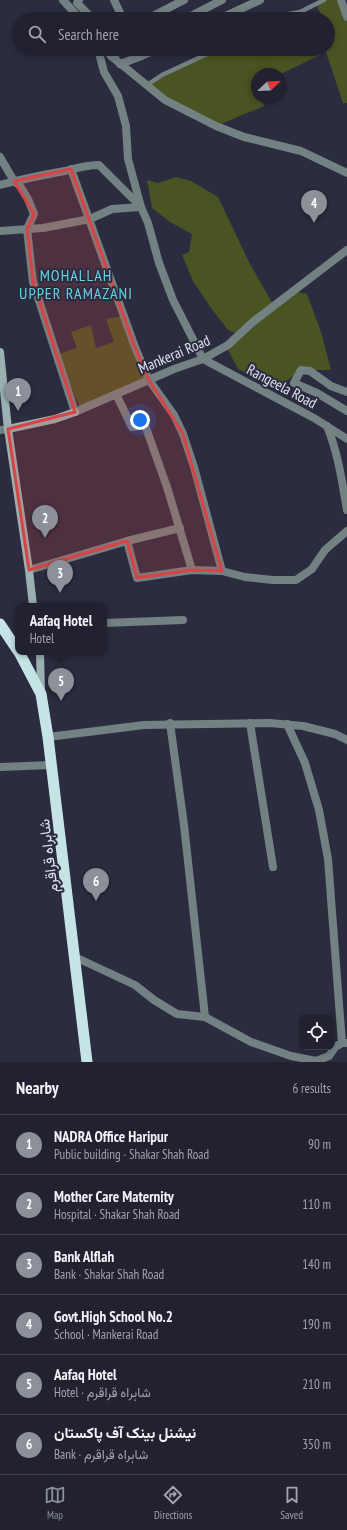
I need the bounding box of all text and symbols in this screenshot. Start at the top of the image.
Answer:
search box [12,12,335,56]
icon: search [26,23,48,45]
text: Search here [58,25,119,44]
north arrow [251,68,287,104]
pin: 4 [301,190,327,223]
district label: MOHALLAH UPPER RAMAZANI [19,265,133,303]
street label: Mankerai Road [135,330,213,378]
street label: Rangeela Road [244,360,320,412]
pin: 1 [5,378,31,411]
your location [130,410,150,430]
pin: 2 [32,505,58,538]
pin: 3 [47,560,73,593]
popup [15,603,107,655]
text: Aafaq Hotel [30,611,92,630]
text: Hotel [30,630,54,647]
pin: 5 [48,668,74,701]
street label: شاہراہ قراقرم [34,818,63,894]
pin: 6 [83,868,109,901]
map controls [299,1014,335,1050]
button: locate [299,1014,335,1050]
text: Nearby [16,1077,59,1099]
text: 6 results [292,1080,331,1097]
text: NADRA Office Haripur [54,1127,168,1146]
text: 1 [26,1136,32,1153]
text: 90 m [308,1136,331,1153]
text: Public building · Shakar Shah Road [54,1146,209,1163]
text: Mother Care Maternity [54,1187,174,1206]
text: 2 [26,1196,32,1213]
text: 110 m [302,1196,331,1213]
text: Hospital · Shakar Shah Road [54,1206,180,1223]
text: Bank Alflah [54,1247,114,1266]
text: 3 [26,1256,32,1273]
text: 140 m [302,1256,331,1273]
text: Bank · Shakar Shah Road [54,1266,164,1283]
text: Govt.High School No.2 [54,1307,173,1326]
text: 4 [26,1316,32,1333]
text: 190 m [302,1316,331,1333]
text: School · Mankerai Road [54,1326,158,1343]
text: Aafaq Hotel [54,1365,117,1384]
text: 5 [26,1376,32,1393]
text: 210 m [302,1376,331,1393]
text: Hotel · شاہراہ قراقرم [54,1384,151,1401]
text: نیشنل بینک آف پاکستان [54,1423,196,1442]
text: 6 [26,1436,32,1453]
text: 350 m [302,1436,331,1453]
text: Bank · شاہراہ قراقرم [54,1446,148,1463]
tab: Map [44,1484,66,1522]
tab: Directions [154,1484,192,1522]
tab: Saved [280,1484,303,1522]

